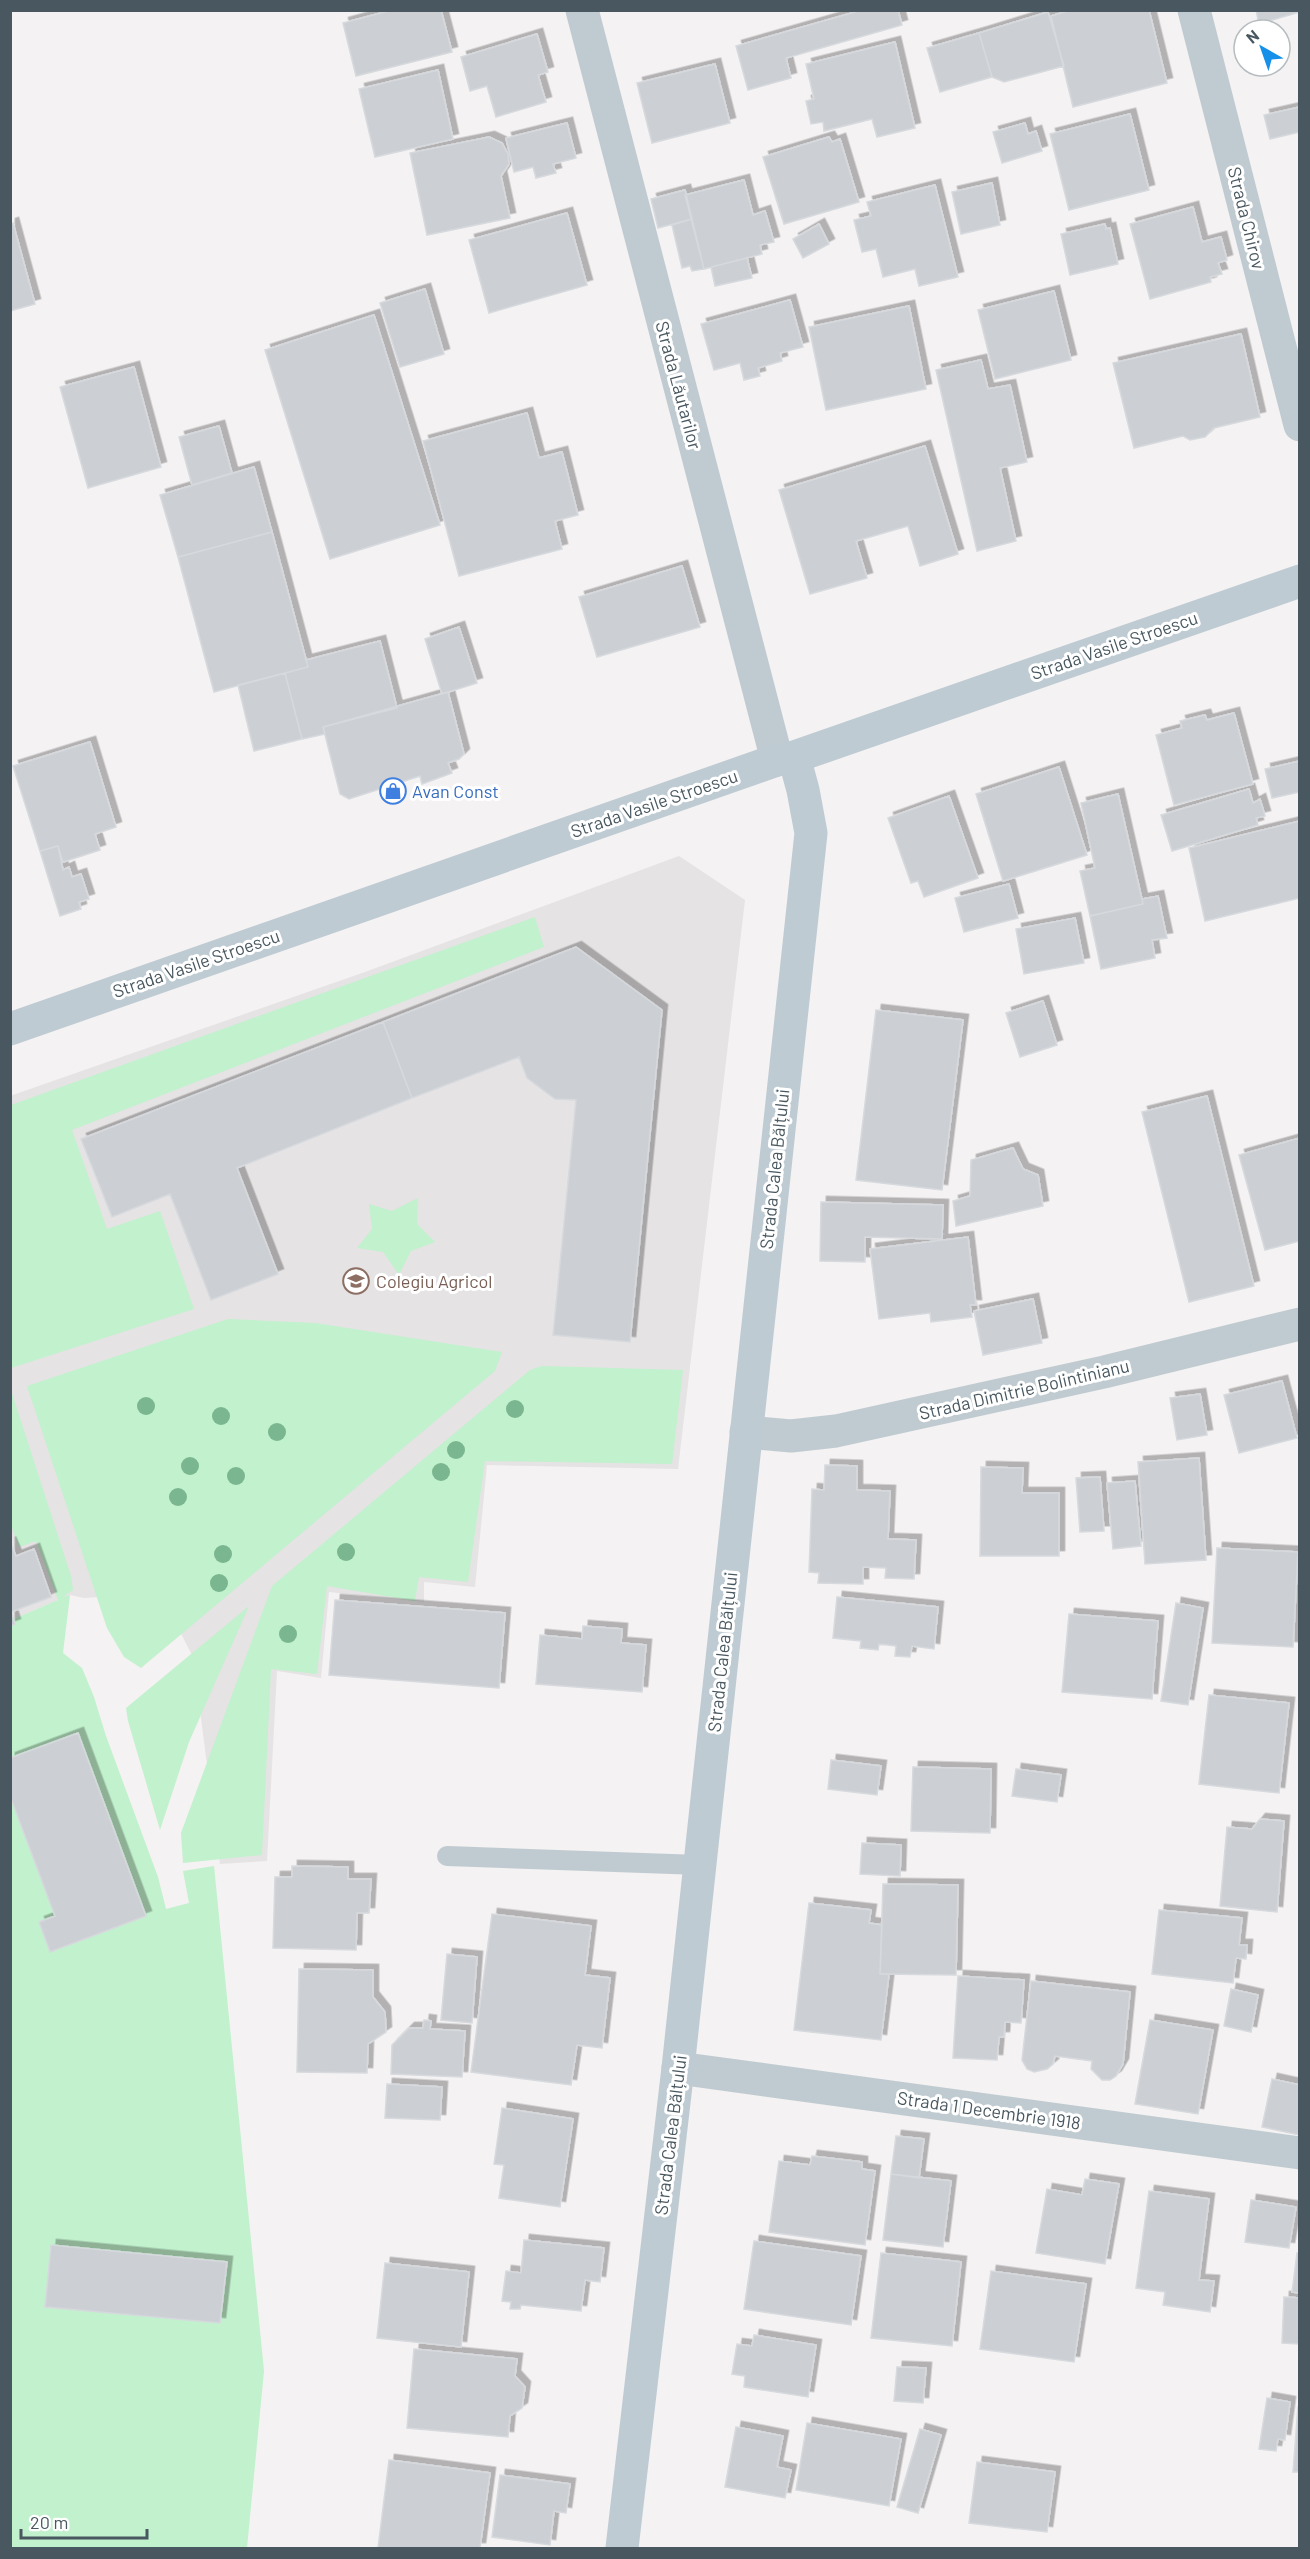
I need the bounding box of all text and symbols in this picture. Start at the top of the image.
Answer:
north arrow [1232,18,1292,78]
text: N [1242,25,1262,47]
street label: Strada Chirov [1224,164,1270,272]
street label: Strada Lăutarilor [651,318,707,452]
street label: Strada Vasile Stroescu [1028,606,1200,684]
street label: Strada Vasile Stroescu [568,764,740,842]
shop icon: Avan Const [378,776,408,806]
place label: Avan Const [412,780,499,802]
street label: Strada Vasile Stroescu [110,924,282,1002]
street label: Strada Calea Bălțului [755,1088,793,1250]
school or university icon: Colegiu Agricol [341,1266,371,1296]
place label: Colegiu Agricol [376,1270,493,1292]
street label: Strada Dimitrie Bolintinianu [917,1354,1131,1424]
street label: Strada Calea Bălțului [703,1571,741,1733]
street label: Strada Calea Bălțului [649,2054,691,2216]
street label: Strada 1 Decembrie 1918 [896,2086,1082,2134]
scale bar [21,2502,147,2540]
text: 20 m [30,2511,68,2533]

